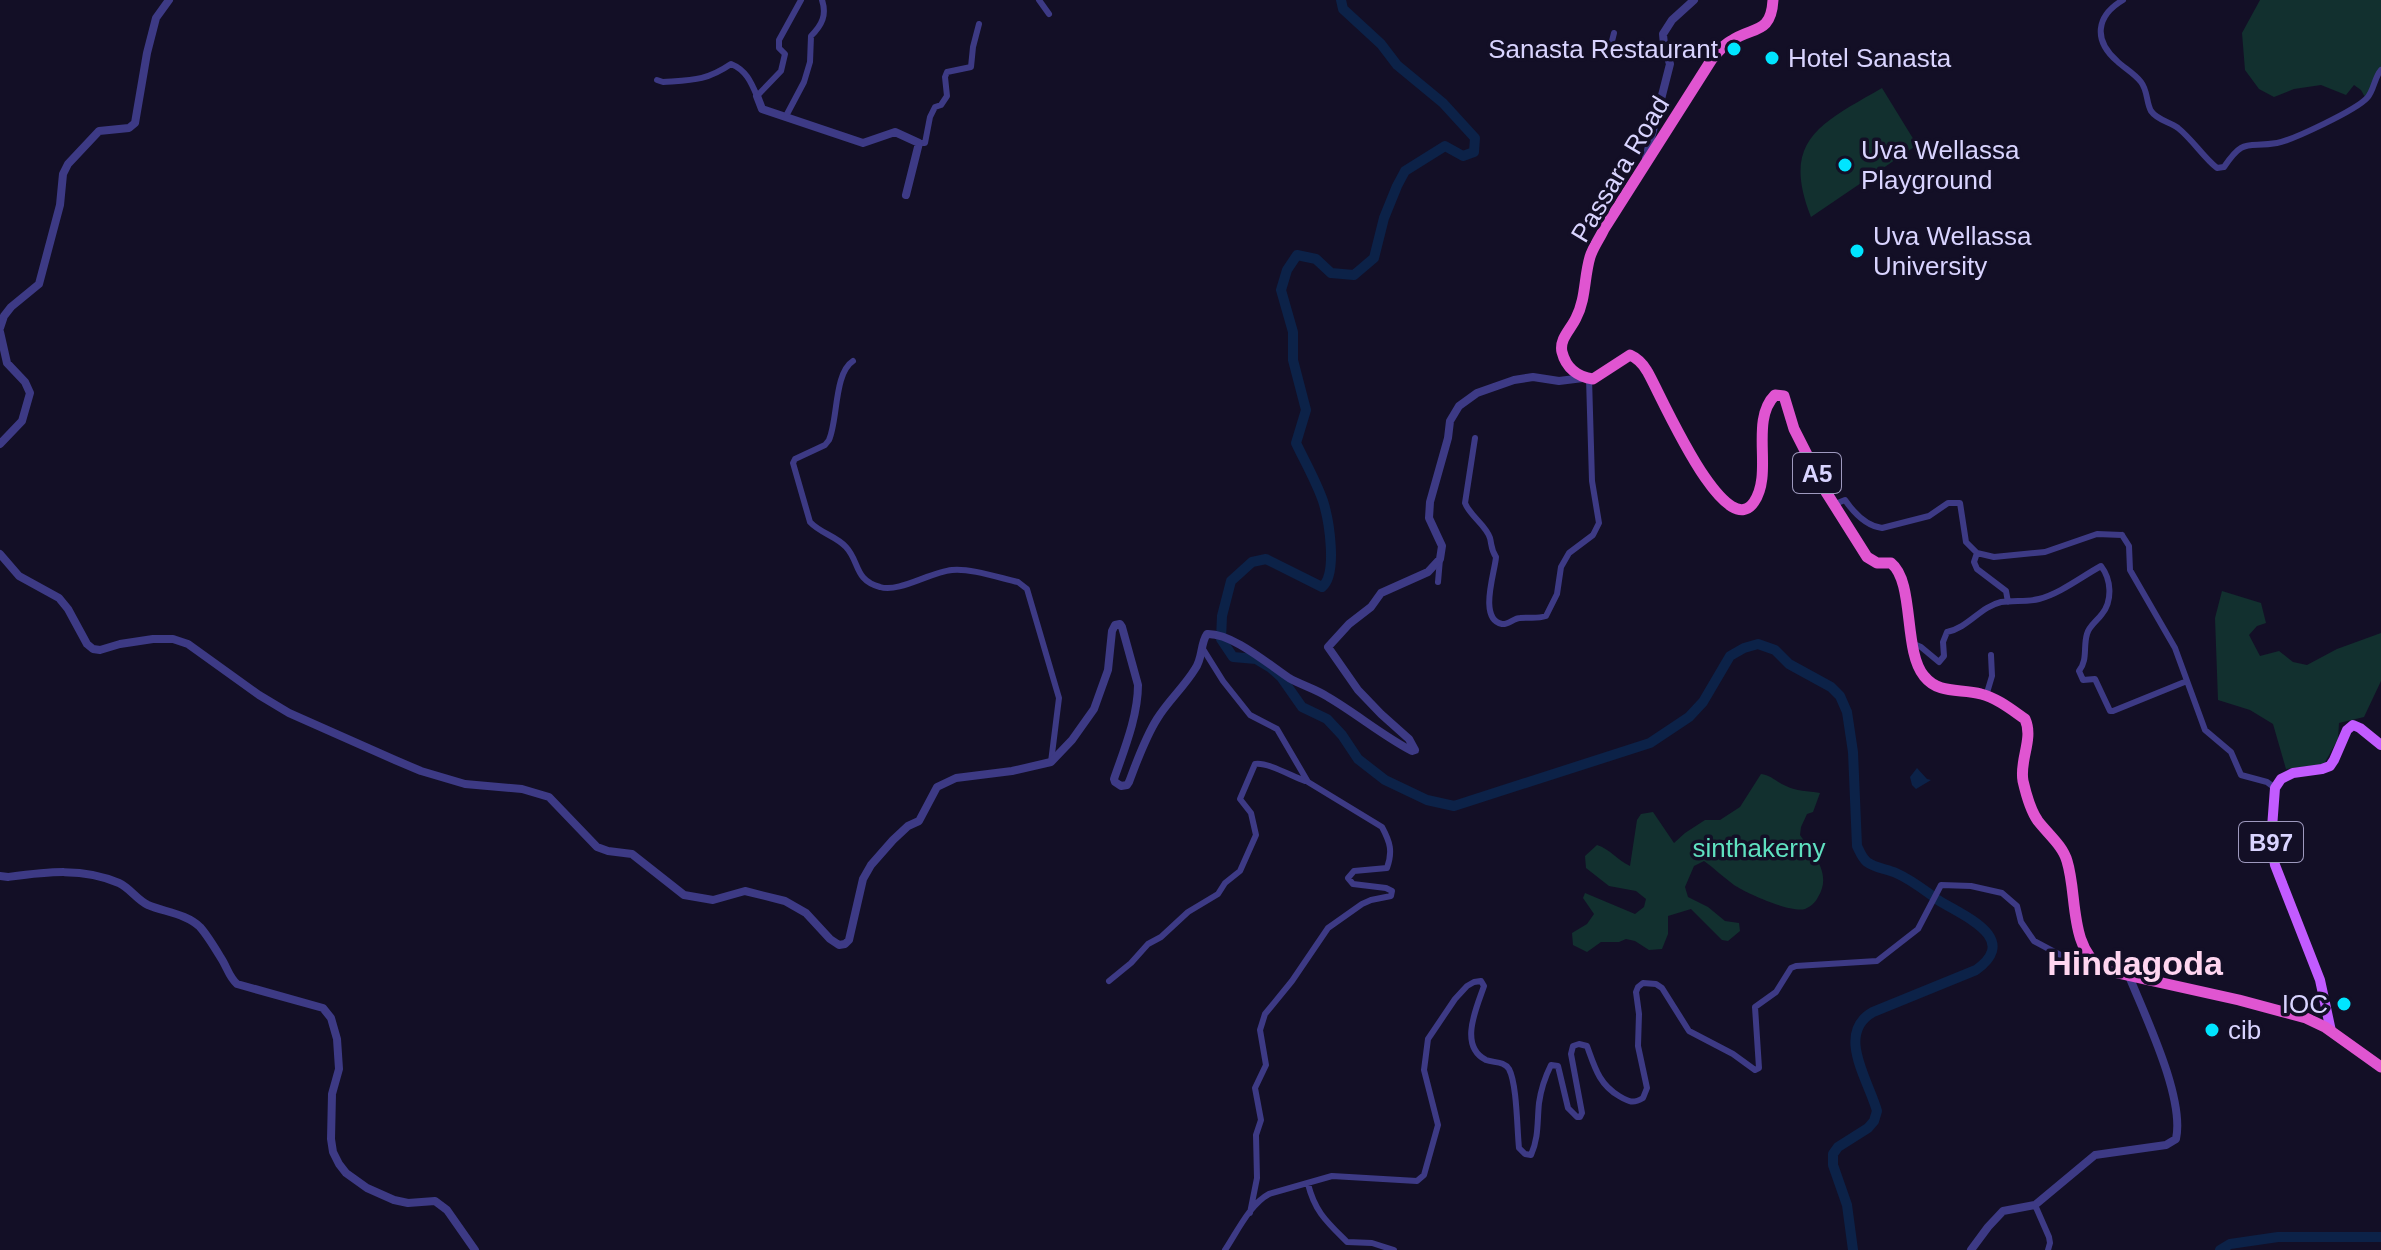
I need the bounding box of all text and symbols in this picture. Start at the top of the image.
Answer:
place label: Sanasta Restaurant [1488,34,1719,64]
marker: Sanasta Restaurant [1725,40,1743,58]
place label: Hotel Sanasta [1788,43,1952,73]
marker: Hotel Sanasta [1763,49,1781,67]
street label: Passara Road [1565,91,1675,247]
place label: Uva Wellassa Playground [1861,135,2020,195]
marker: Uva Wellassa Playground [1836,156,1854,174]
place label: Uva Wellassa University [1873,221,2032,281]
marker: Uva Wellassa University [1848,242,1866,260]
road number: A5 [1793,453,1841,493]
road number: B97 [2239,822,2303,862]
park label: sinthakerny [1693,833,1825,863]
district label: Hindagoda [2047,944,2224,982]
place label: IOC [2282,989,2328,1019]
marker: IOC [2335,995,2353,1013]
place label: cib [2228,1015,2261,1045]
marker: cib [2203,1021,2221,1039]

